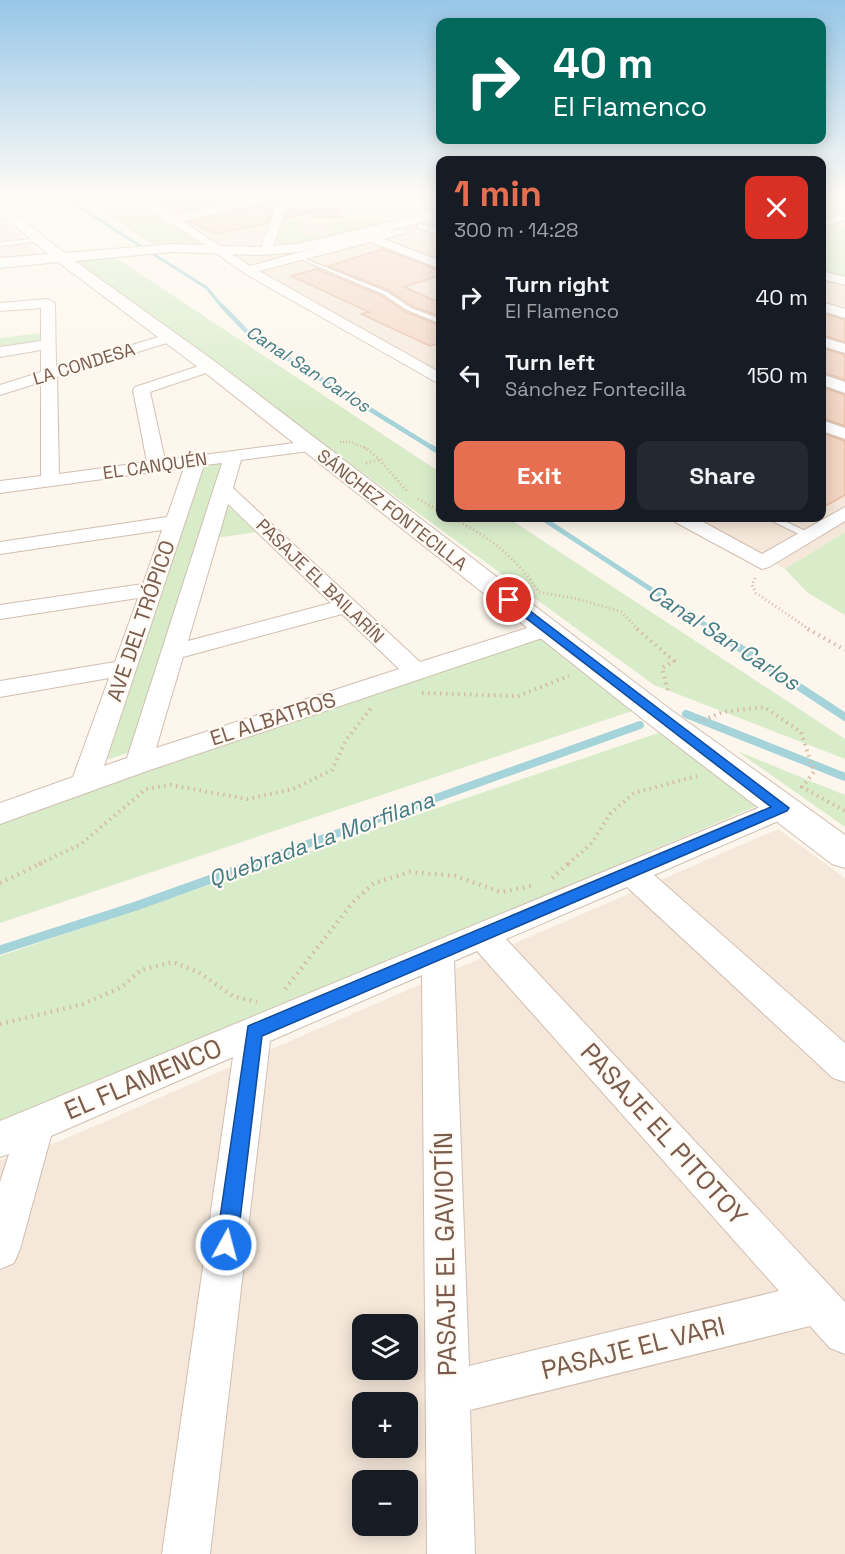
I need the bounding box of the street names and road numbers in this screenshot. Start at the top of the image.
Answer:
street label: LA CONDESA [30,337,138,390]
street label: SÁNCHEZ FONTECILLA [313,444,472,575]
street label: EL CANQUÉN [101,447,209,484]
street label: PASAJE EL BAILARÍN [251,514,389,648]
street label: AVE DEL TRÓPICO [100,537,181,705]
street label: EL ALBATROS [207,686,339,752]
street label: EL FLAMENCO [59,1031,227,1127]
street label: PASAJE EL PITOTOY [573,1036,755,1233]
street label: PASAJE EL GAVIOTÍN [426,1132,464,1376]
street label: PASAJE EL VARI [538,1309,728,1387]

